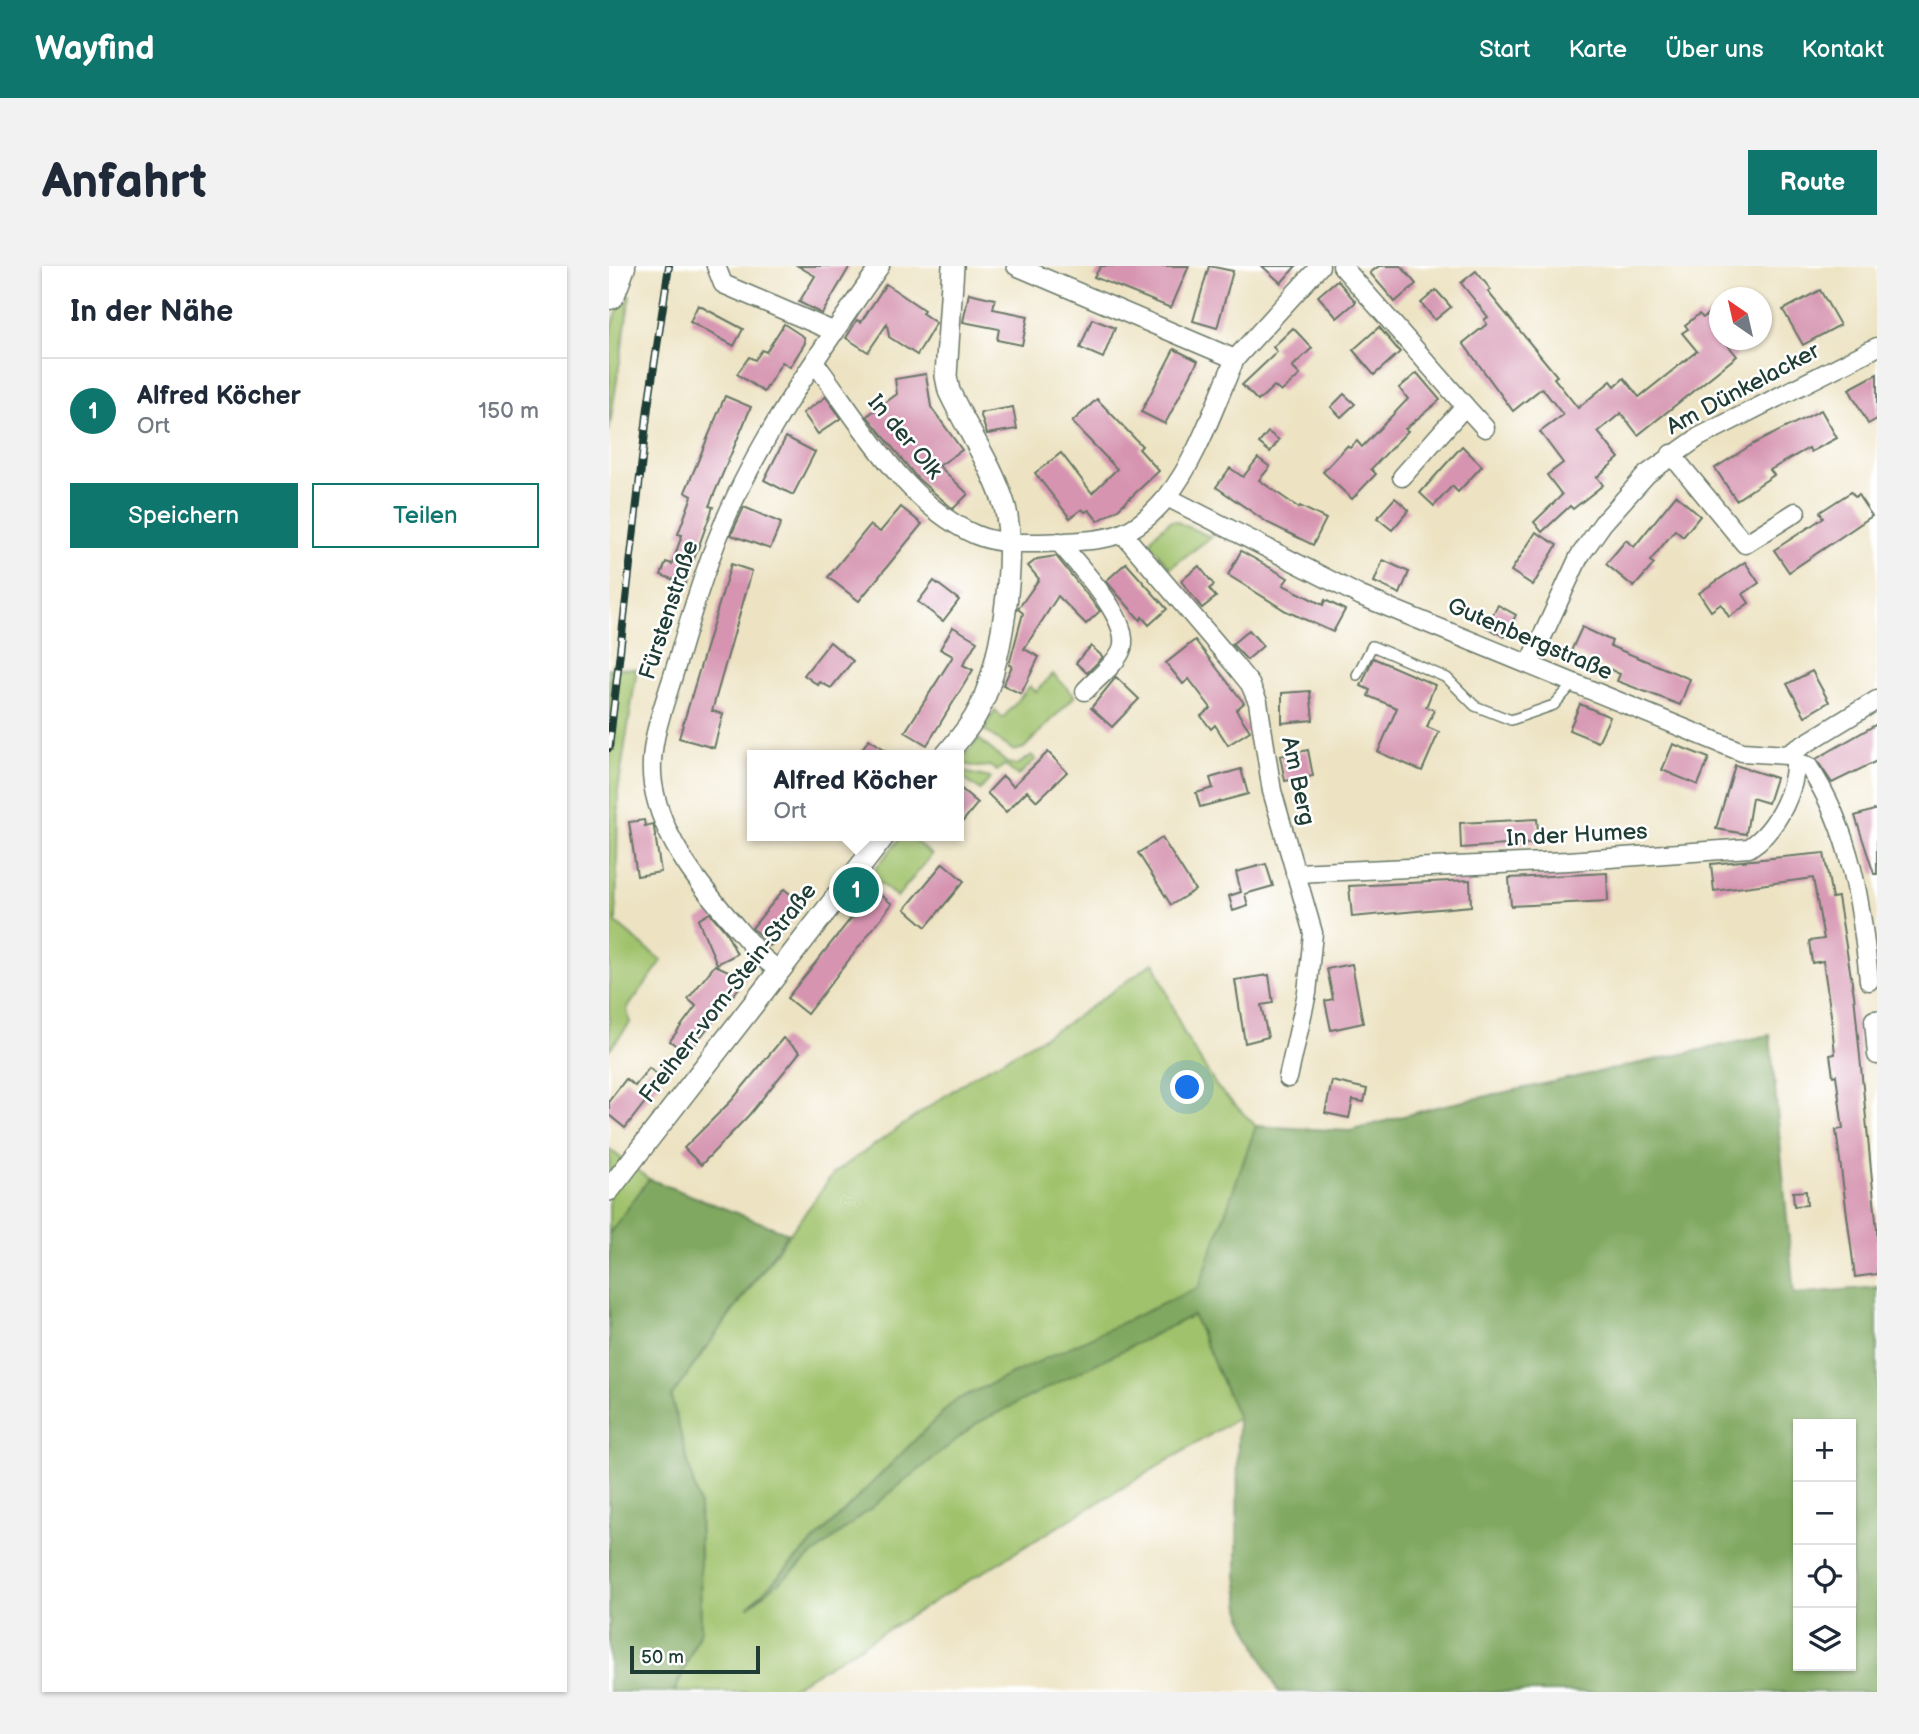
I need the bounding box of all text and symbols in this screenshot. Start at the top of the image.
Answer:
text: Wayfind [35,29,154,69]
text: Start [1479,35,1530,64]
text: Karte [1568,35,1627,64]
text: Über uns [1665,35,1764,64]
text: Kontakt [1802,35,1884,64]
button: Route [1748,150,1877,215]
text: Anfahrt [42,153,207,212]
north arrow [1709,287,1772,350]
text: In der Nähe [70,294,233,330]
street label: Am Dünkelacker [1662,337,1825,441]
text: Alfred Köcher [137,381,301,412]
street label: In der Olk [862,389,949,485]
text: 1 [88,397,98,425]
text: 150 m [478,397,539,425]
text: Ort [137,412,170,440]
button: Speichern [70,483,298,548]
button: Teilen [312,483,539,548]
street label: Fürstenstraße [633,537,705,683]
street label: Gutenbergstraße [1443,592,1617,686]
street label: Am Berg [1275,734,1321,828]
popup [747,750,964,841]
text: Alfred Köcher [774,766,937,797]
text: Ort [774,797,807,825]
street label: In der Humes [1506,817,1648,853]
pin: 1 [833,864,879,916]
street label: Freiherr-vom-Stein-Straße [633,877,823,1109]
your location [1170,1070,1204,1104]
map controls [1793,1419,1856,1671]
button: + [1793,1419,1856,1482]
button: − [1793,1482,1856,1545]
button: locate [1793,1545,1856,1608]
button: layers [1793,1608,1856,1671]
scale bar [630,1643,759,1675]
text: 50 m [641,1646,684,1669]

